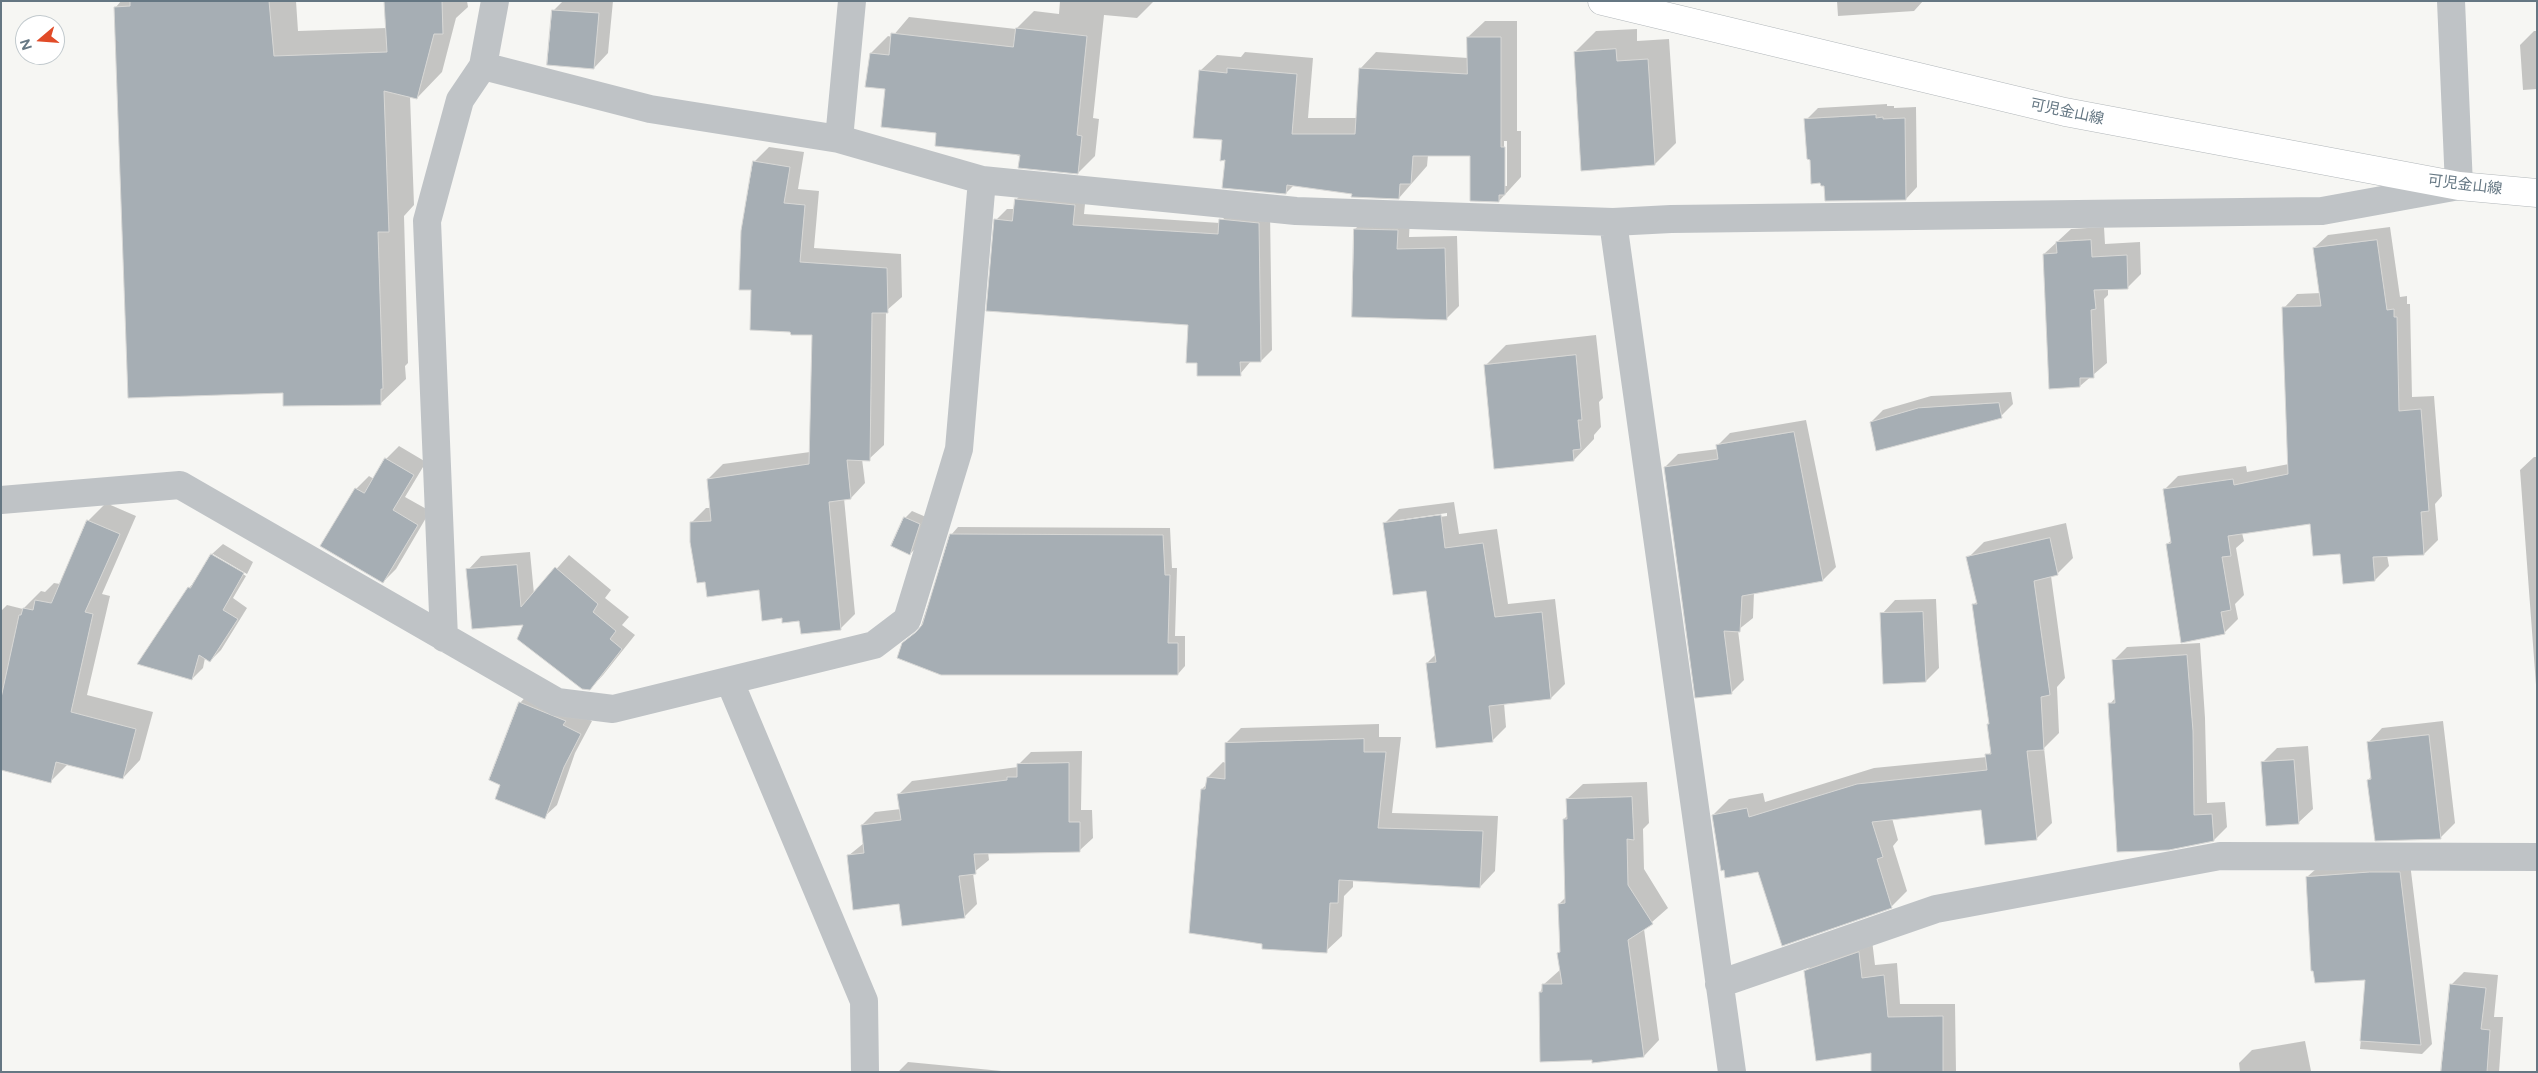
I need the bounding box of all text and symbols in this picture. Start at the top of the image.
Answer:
north arrow [15,15,65,65]
text: N [16,37,36,52]
street label: 可児金山線 [2028,95,2106,129]
street label: 可児金山線 [2427,171,2503,199]

